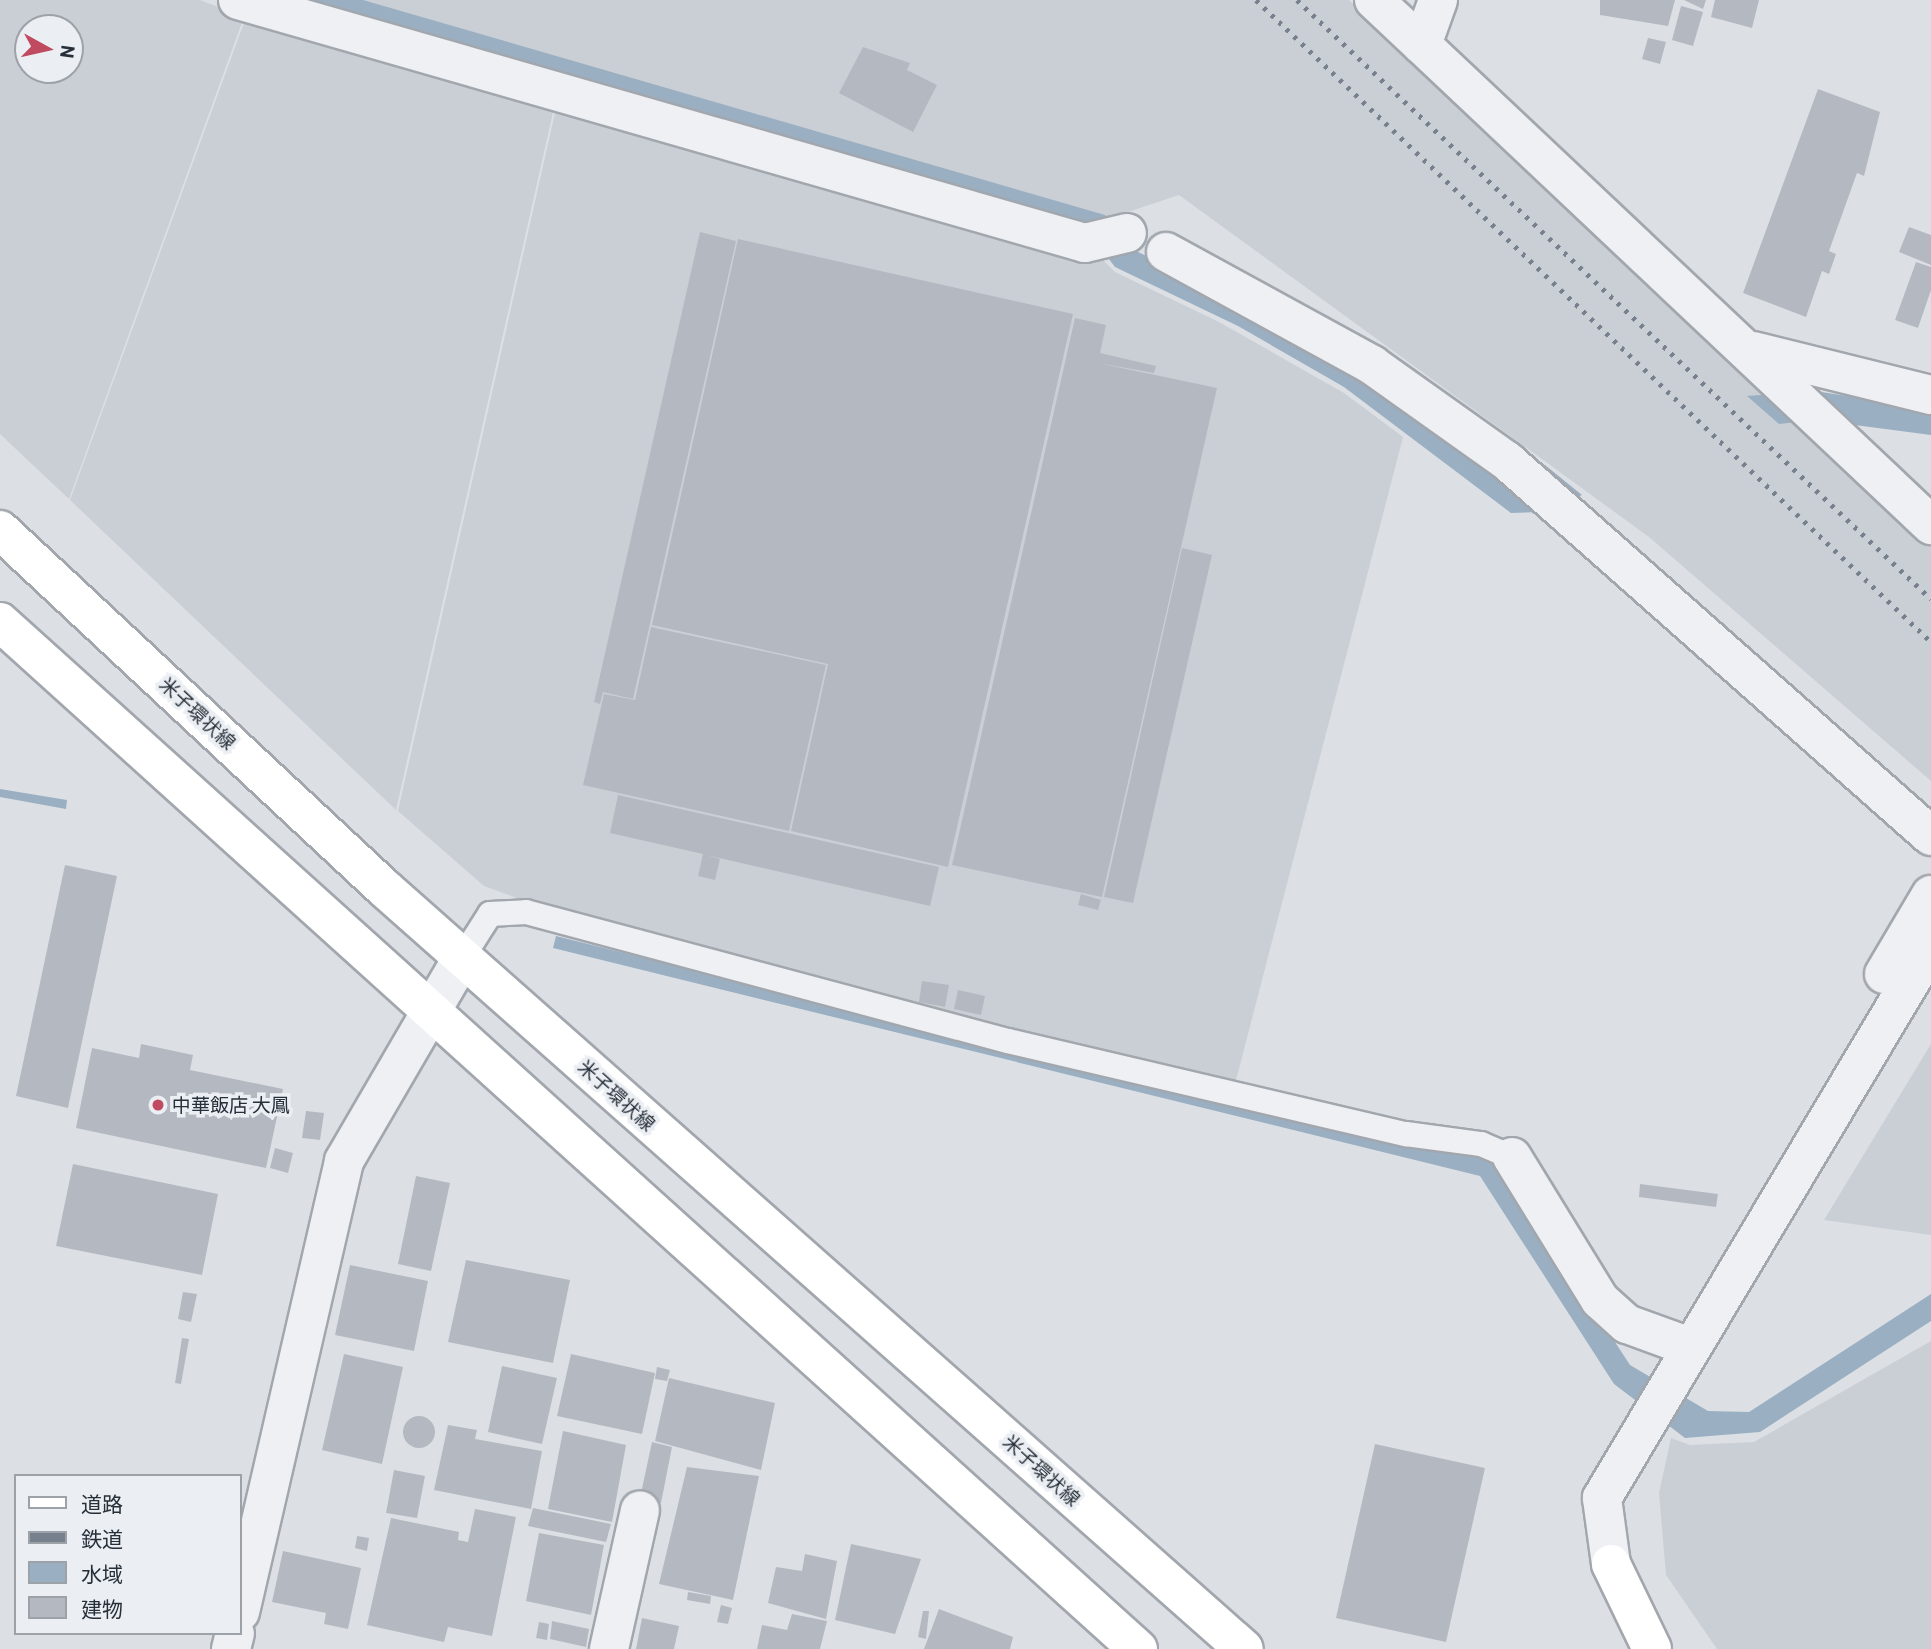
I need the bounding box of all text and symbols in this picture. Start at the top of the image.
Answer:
north arrow [14,14,84,84]
text: N [56,44,81,60]
street label: 米子環状線 [155,672,241,754]
street label: 米子環状線 [574,1055,660,1135]
place label: 中華飯店 大鳳 [172,1094,290,1116]
marker: 中華飯店 大鳳 [150,1097,166,1113]
street label: 米子環状線 [999,1430,1085,1510]
legend [14,1474,242,1635]
text: 道路 [81,1491,123,1516]
text: 鉄道 [81,1526,123,1551]
text: 水域 [81,1561,123,1586]
text: 建物 [81,1596,123,1621]

